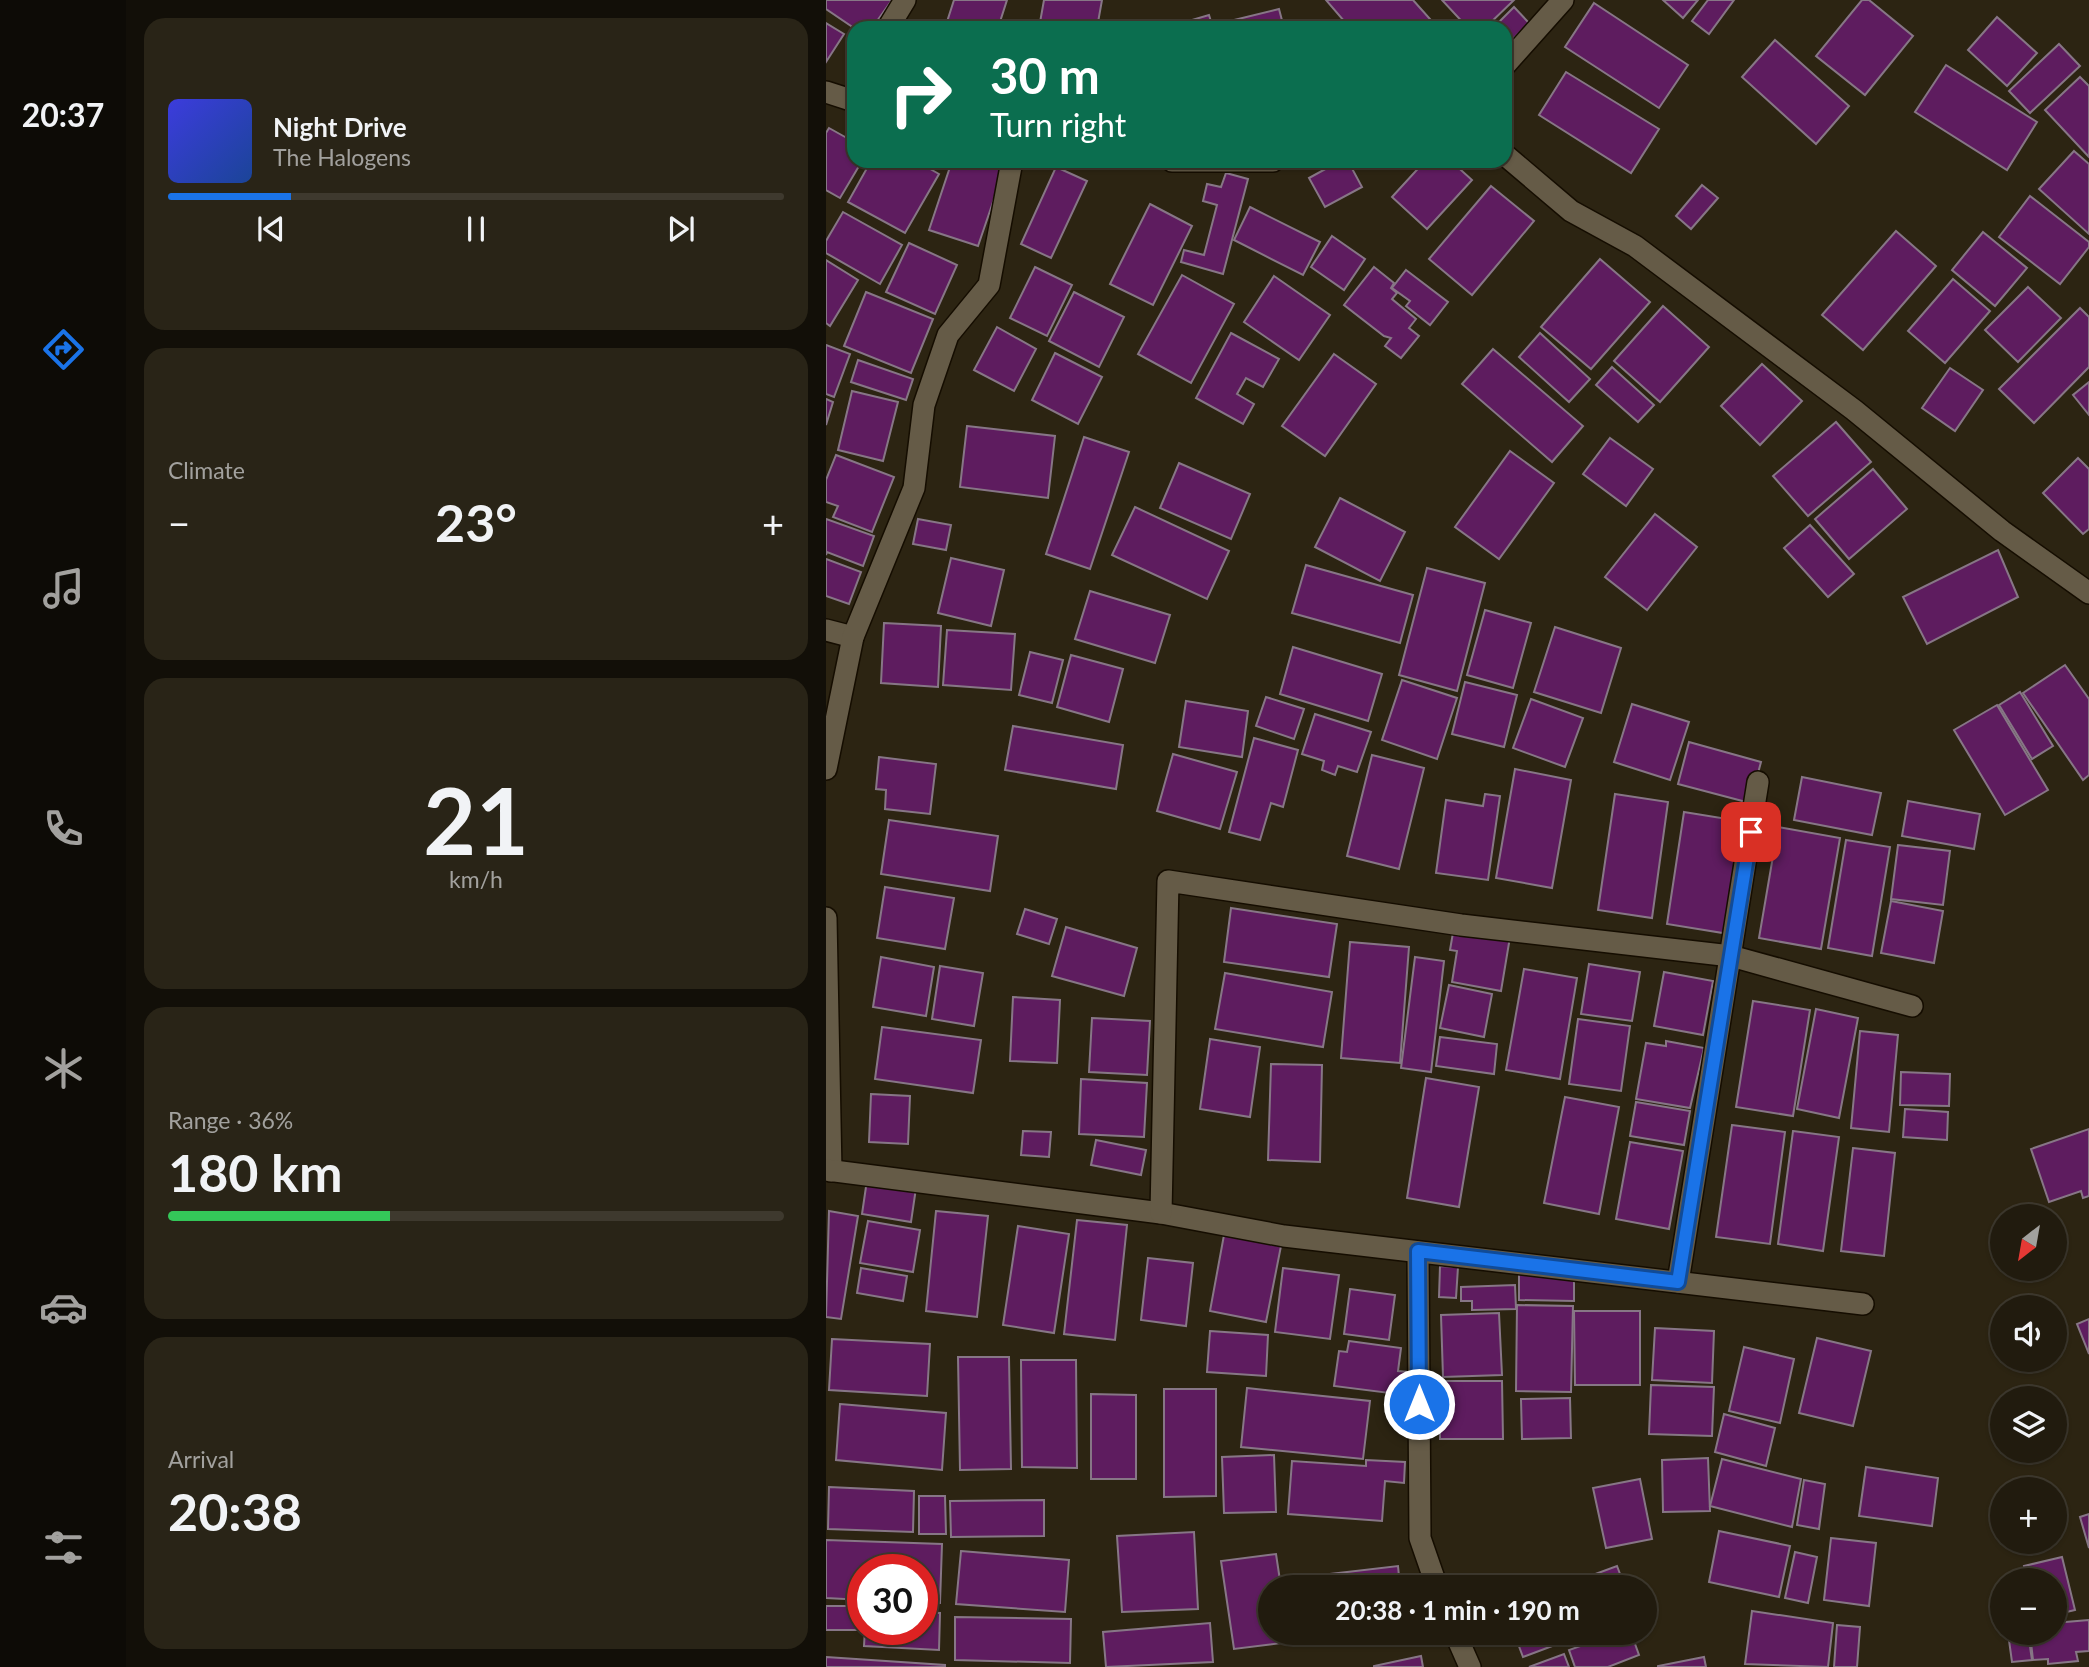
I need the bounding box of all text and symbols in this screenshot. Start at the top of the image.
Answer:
text: 30 m [990,46,1100,104]
icon: right [875,49,966,140]
text: 20:37 [22,95,104,134]
text: Turn right [990,105,1126,144]
text: Night Drive [273,111,407,143]
text: The Halogens [273,143,411,171]
icon: previous [252,210,290,248]
icon: pause [457,210,495,248]
icon: next [662,210,700,248]
icon: directions [39,325,88,374]
text: Climate [168,456,245,484]
text: 23° [435,491,517,553]
text: − [168,500,190,546]
text: + [762,500,784,546]
icon: music [39,564,88,613]
text: 21 [423,765,529,874]
pin [1721,802,1781,862]
icon: phone [39,804,88,853]
icon: arrive [1732,813,1770,851]
text: km/h [449,865,503,893]
icon: climate [39,1044,88,1093]
text: Range · 36% [168,1106,293,1134]
text: 180 km [168,1141,342,1203]
north arrow [1990,1204,2067,1281]
map controls [1990,1204,2067,1645]
icon: car [39,1283,88,1332]
button: sound [1990,1295,2067,1372]
position arrow [1382,1367,1456,1441]
button: layers [1990,1386,2067,1463]
text: Arrival [168,1445,234,1473]
button: + [1990,1477,2067,1554]
text: 20:38 [168,1480,302,1542]
icon: filters [39,1523,88,1572]
speed limit sign: 30 [847,1554,938,1645]
button: − [1990,1568,2067,1645]
text: 20:38 · 1 min · 190 m [1335,1594,1580,1626]

